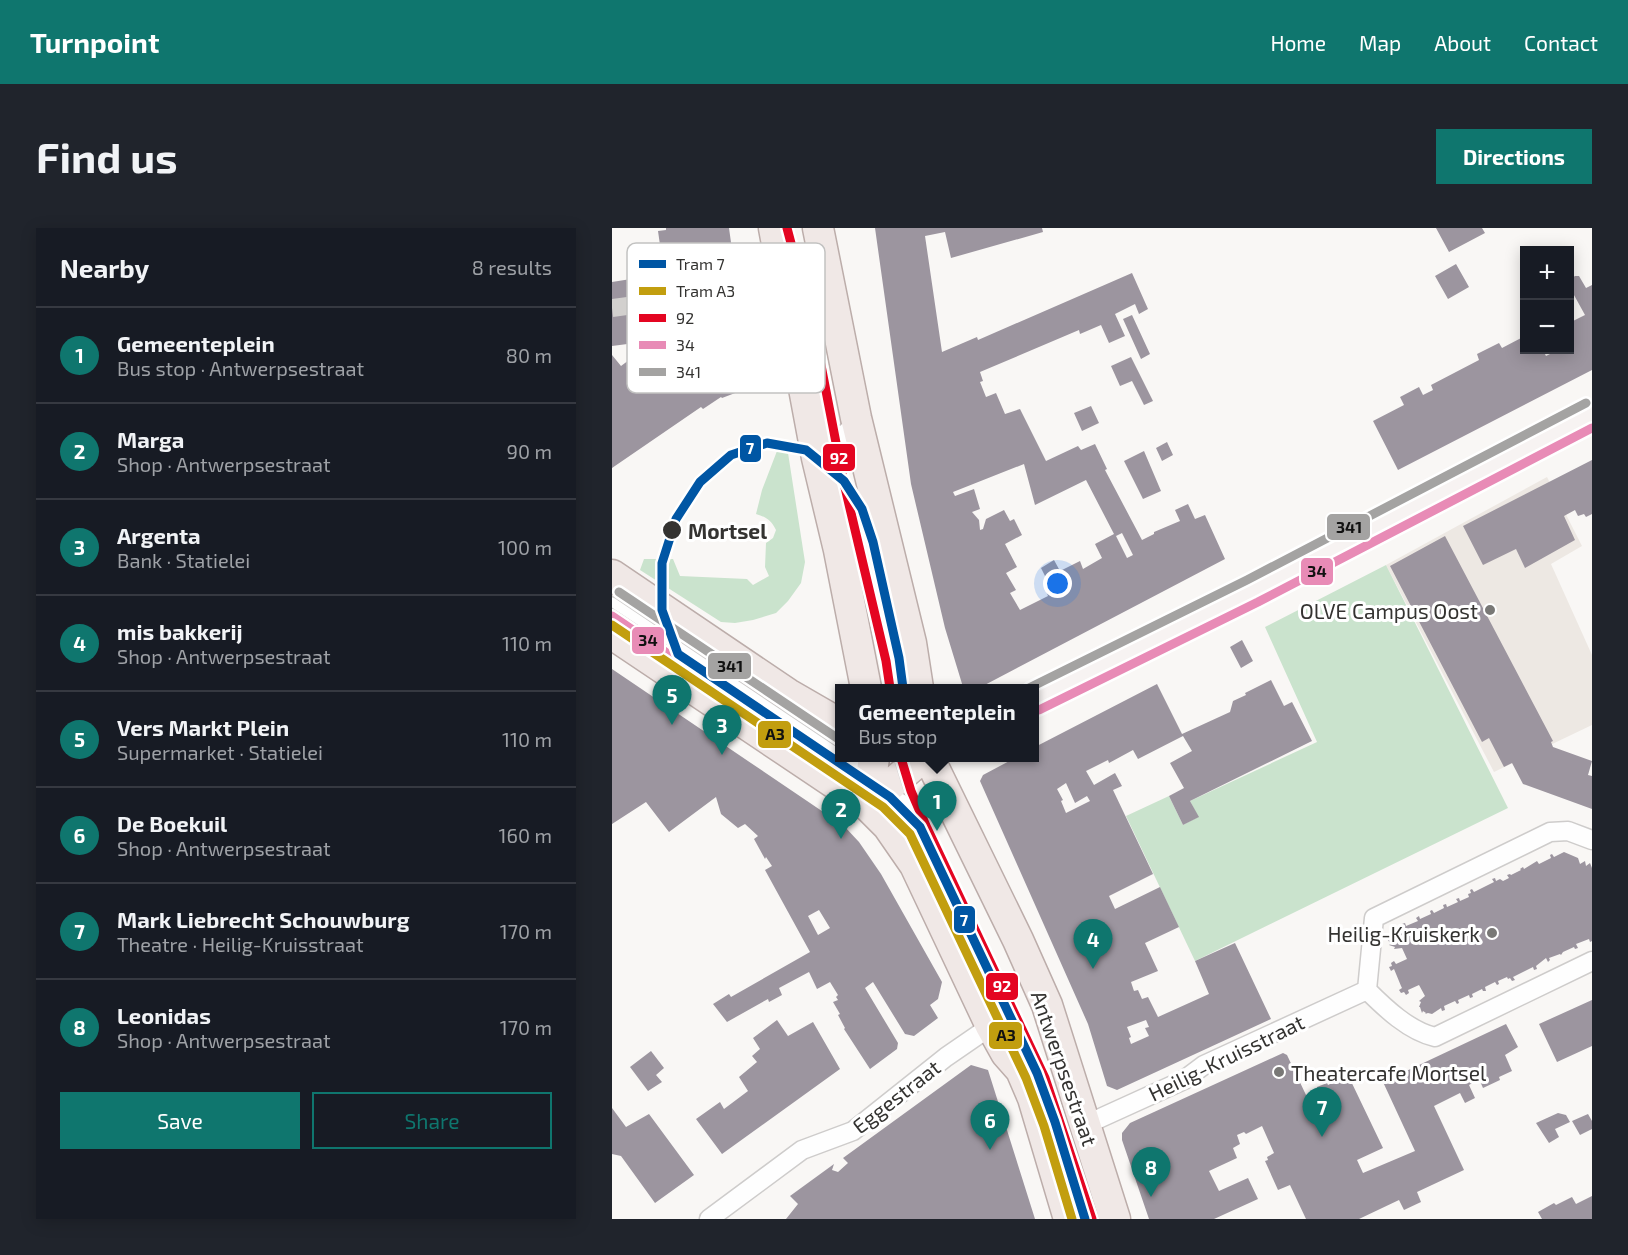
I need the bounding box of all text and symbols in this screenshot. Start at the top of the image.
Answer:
text: Turnpoint [30,25,159,59]
text: Home [1270,30,1326,55]
text: Map [1359,30,1401,55]
text: About [1434,30,1491,55]
text: Contact [1524,30,1598,55]
button: Directions [1436,129,1592,184]
text: Find us [36,131,178,181]
legend [627,243,825,393]
map controls [1520,246,1574,354]
button: + [1520,246,1574,300]
text: Nearby [60,252,149,283]
text: Tram 7 [676,254,725,273]
text: 8 results [472,255,552,279]
text: Tram A3 [676,281,735,300]
button: − [1520,300,1574,354]
text: 92 [676,308,694,327]
text: Gemeenteplein [117,330,275,356]
text: 34 [676,335,695,354]
text: 1 [75,343,84,367]
text: 80 m [506,343,552,367]
text: Bus stop · Antwerpsestraat [117,356,364,380]
text: 341 [676,362,701,381]
text: Marga [117,426,184,452]
line badge: 7 [739,434,762,463]
text: 7 [746,438,755,457]
text: 2 [74,439,85,463]
text: 90 m [507,439,552,463]
line badge: 92 [822,443,856,472]
text: 92 [830,448,848,467]
text: Shop · Antwerpsestraat [117,452,331,476]
line badge: 341 [1326,513,1371,541]
text: 341 [1336,517,1362,536]
place label: Mortsel [688,518,767,543]
marker: Mortsel [661,519,683,541]
text: Argenta [117,522,201,548]
text: 3 [74,535,85,559]
text: 100 m [498,535,552,559]
text: Bank · Statielei [117,548,250,572]
line badge: 34 [1300,557,1334,586]
text: 34 [1307,561,1327,580]
your location [1043,569,1072,598]
place label: OLVE Campus Oost [1300,598,1478,623]
marker: OLVE Campus Oost [1483,603,1497,617]
text: mis bakkerij [117,618,243,644]
line badge: 34 [631,626,665,655]
text: 34 [638,630,658,649]
text: 4 [73,631,86,655]
text: 110 m [502,631,552,655]
text: Shop · Antwerpsestraat [117,644,331,668]
line badge: 341 [707,652,752,680]
text: 341 [717,656,743,675]
pin: 5 [652,676,692,725]
popup [835,684,1039,762]
text: Gemeenteplein [858,698,1016,724]
pin: 3 [702,706,742,755]
text: Vers Markt Plein [117,714,289,740]
line badge: A3 [757,720,792,749]
text: A3 [765,724,785,743]
text: Bus stop [858,724,937,748]
text: 5 [74,727,85,751]
text: 110 m [502,727,552,751]
text: Supermarket · Statielei [117,740,323,764]
pin: 1 [918,782,956,831]
pin: 2 [822,790,860,839]
text: De Boekuil [117,810,227,836]
text: 6 [74,823,85,847]
text: 160 m [499,823,552,847]
text: Shop · Antwerpsestraat [117,836,331,860]
line badge: 7 [953,905,976,934]
text: Mark Liebrecht Schouwburg [117,906,409,932]
text: 7 [960,910,969,929]
text: 7 [74,919,85,943]
text: 170 m [500,919,552,943]
pin: 4 [1074,920,1112,969]
place label: Heilig-Kruiskerk [1327,921,1480,946]
marker: Heilig-Kruiskerk [1485,926,1499,940]
text: Theatre · Heilig-Kruisstraat [117,932,364,956]
line badge: 92 [985,972,1019,1001]
text: 92 [993,976,1011,995]
street label: Antwerpsestraat [1027,987,1103,1149]
text: Leonidas [117,1002,211,1028]
street label: Heilig-Kruisstraat [1144,1009,1308,1105]
text: 8 [73,1015,86,1039]
text: 170 m [500,1015,552,1039]
line badge: A3 [988,1021,1023,1050]
text: A3 [996,1025,1016,1044]
text: Shop · Antwerpsestraat [117,1028,331,1052]
street label: Eggestraat [847,1054,945,1138]
place label: Theatercafe Mortsel [1291,1060,1487,1085]
marker: Theatercafe Mortsel [1272,1065,1286,1079]
pin: 7 [1302,1088,1342,1137]
button: Save [60,1092,300,1149]
button: Share [312,1092,552,1149]
pin: 6 [970,1100,1010,1150]
pin: 8 [1132,1148,1170,1197]

